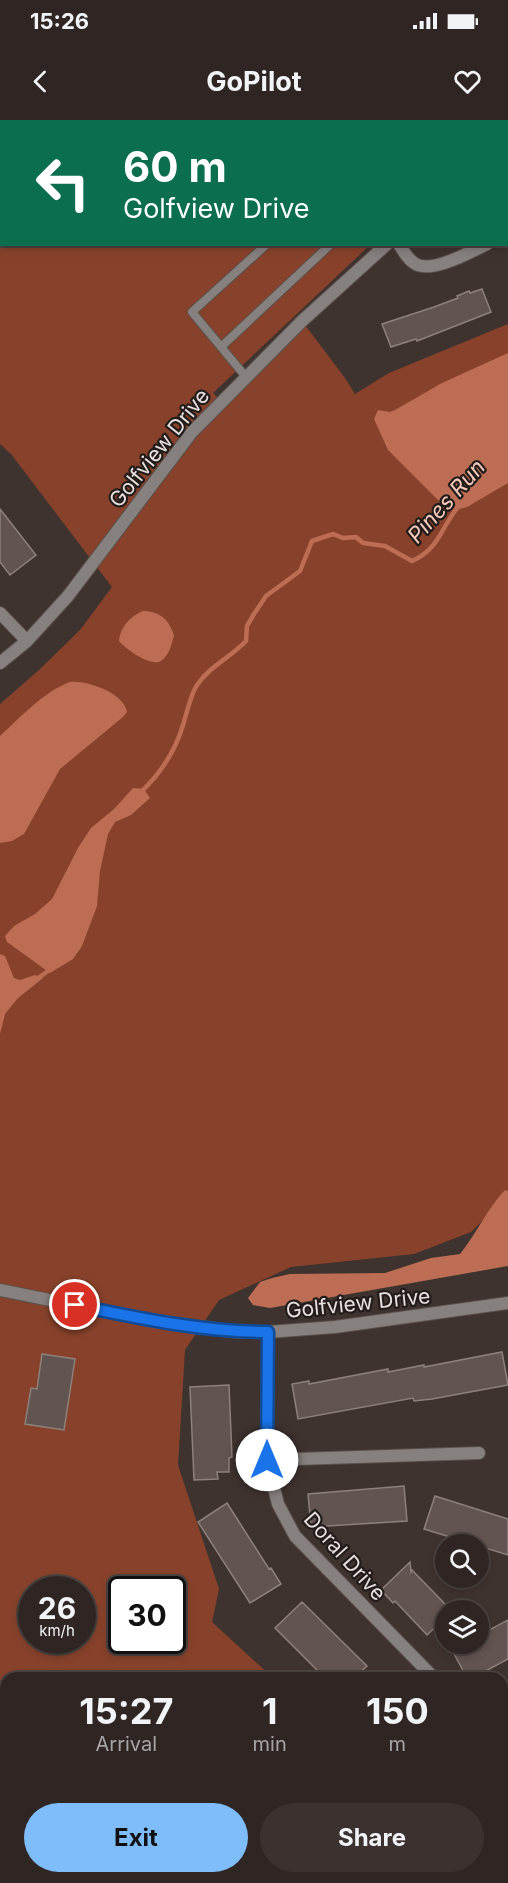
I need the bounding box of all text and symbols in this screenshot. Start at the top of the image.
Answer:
text: 15:26 [30,8,89,34]
icon: back [24,65,57,98]
text: GoPilot [206,65,302,98]
icon: heart [451,65,484,98]
text: 60 m [123,141,227,192]
icon: left [24,144,102,222]
text: Golfview Drive [123,192,310,225]
street label: Golfview Drive [104,384,214,512]
water label: Pines Run [402,454,490,548]
pin [49,1279,100,1330]
street label: Golfview Drive [285,1283,431,1323]
icon: arrive [58,1288,91,1321]
position arrow [235,1428,299,1492]
street label: Doral Drive [299,1507,391,1605]
map controls [435,1534,489,1654]
button: search [435,1534,489,1588]
speed limit sign: 30 [108,1576,186,1654]
text: 26 [38,1590,76,1626]
button: layers [435,1600,489,1654]
text: km/h [39,1621,75,1640]
text: 15:27 [79,1689,173,1733]
text: 1 [262,1689,277,1733]
text: 150 [366,1689,429,1733]
text: Arrival [96,1732,157,1756]
text: min [253,1732,287,1756]
text: m [389,1732,406,1756]
button: Exit [24,1803,248,1872]
button: Share [260,1803,484,1872]

